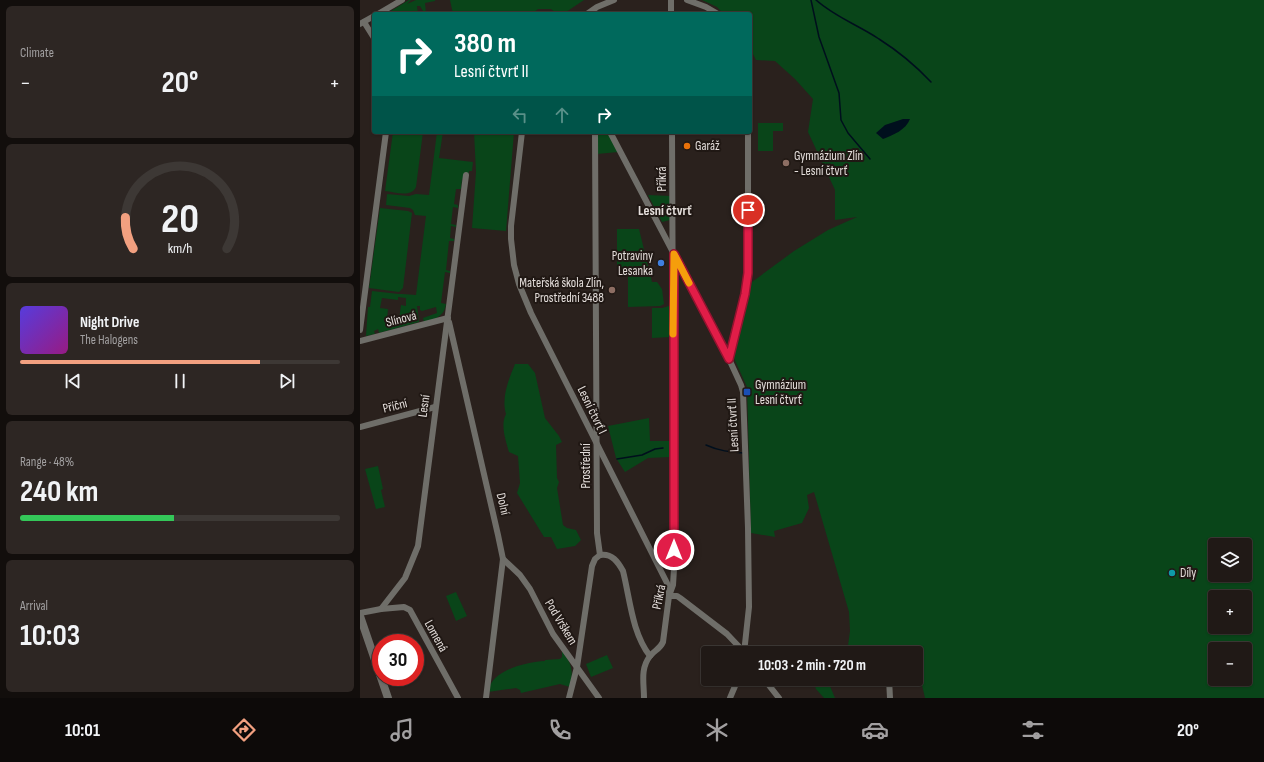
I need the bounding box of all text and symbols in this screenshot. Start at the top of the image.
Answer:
text: 380 m [454,27,516,60]
icon: right [388,28,440,80]
text: Climate [20,45,54,61]
text: Lesní čtvrť II [454,61,529,82]
text: 20° [162,65,198,101]
text: − [20,70,31,97]
text: + [329,70,340,97]
icon: left [509,104,531,126]
icon: ahead [551,104,573,126]
icon: right [593,104,615,126]
place label: Garáž [695,138,720,154]
marker: Garáž [682,141,692,151]
place label: Gymnázium Zlín - Lesní čtvrť [794,148,863,179]
marker: Gymnázium Zlín - Lesní čtvrť [781,158,791,168]
street label: Příkrá [654,166,670,192]
pin [731,193,765,227]
text: 20 [161,194,199,243]
icon: arrive [737,199,759,221]
district label: Lesní čtvrť [638,202,692,219]
text: km/h [168,239,192,256]
place label: Potraviny Lesanka [612,248,653,279]
marker: Potraviny Lesanka [656,258,666,268]
place label: Mateřská škola Zlín, Prostřední 3488 [519,275,604,306]
marker: Mateřská škola Zlín, Prostřední 3488 [607,285,617,295]
street label: Slínová [384,307,418,331]
text: Night Drive [80,313,139,332]
text: The Halogens [80,332,138,348]
icon: previous [62,370,84,392]
icon: pause [169,370,191,392]
icon: next [276,370,298,392]
place label: Gymnázium Lesní čtvrť [755,377,806,408]
street label: Lesní čtvrť I [574,383,610,437]
marker: Gymnázium Lesní čtvrť [742,387,752,397]
street label: Lesní [415,393,434,418]
street label: Příční [381,395,409,417]
street label: Lesní čtvrť II [724,398,742,452]
street label: Prostřední [578,443,594,489]
text: Range · 48% [20,454,74,470]
text: 240 km [20,474,99,510]
street label: Dolní [493,491,513,517]
position arrow [653,529,695,571]
map controls [1208,538,1252,686]
button: layers [1208,538,1252,582]
place label: Díly [1180,565,1196,581]
marker: Díly [1167,568,1177,578]
street label: Příkrá [649,583,669,611]
button: + [1208,590,1252,634]
street label: Pod Vrškem [541,596,581,648]
text: Arrival [20,598,48,614]
street label: Lomená [421,617,451,655]
text: 10:03 [20,618,80,654]
speed limit sign: 30 [372,634,424,686]
button: − [1208,642,1252,686]
text: 10:03 · 2 min · 720 m [758,656,866,675]
icon: directions [230,716,258,744]
icon: music [388,716,416,744]
icon: phone [546,716,574,744]
icon: climate [703,716,731,744]
icon: car [861,716,889,744]
icon: filters [1019,716,1047,744]
text: 10:01 [65,720,100,741]
text: 20° [1177,720,1199,741]

